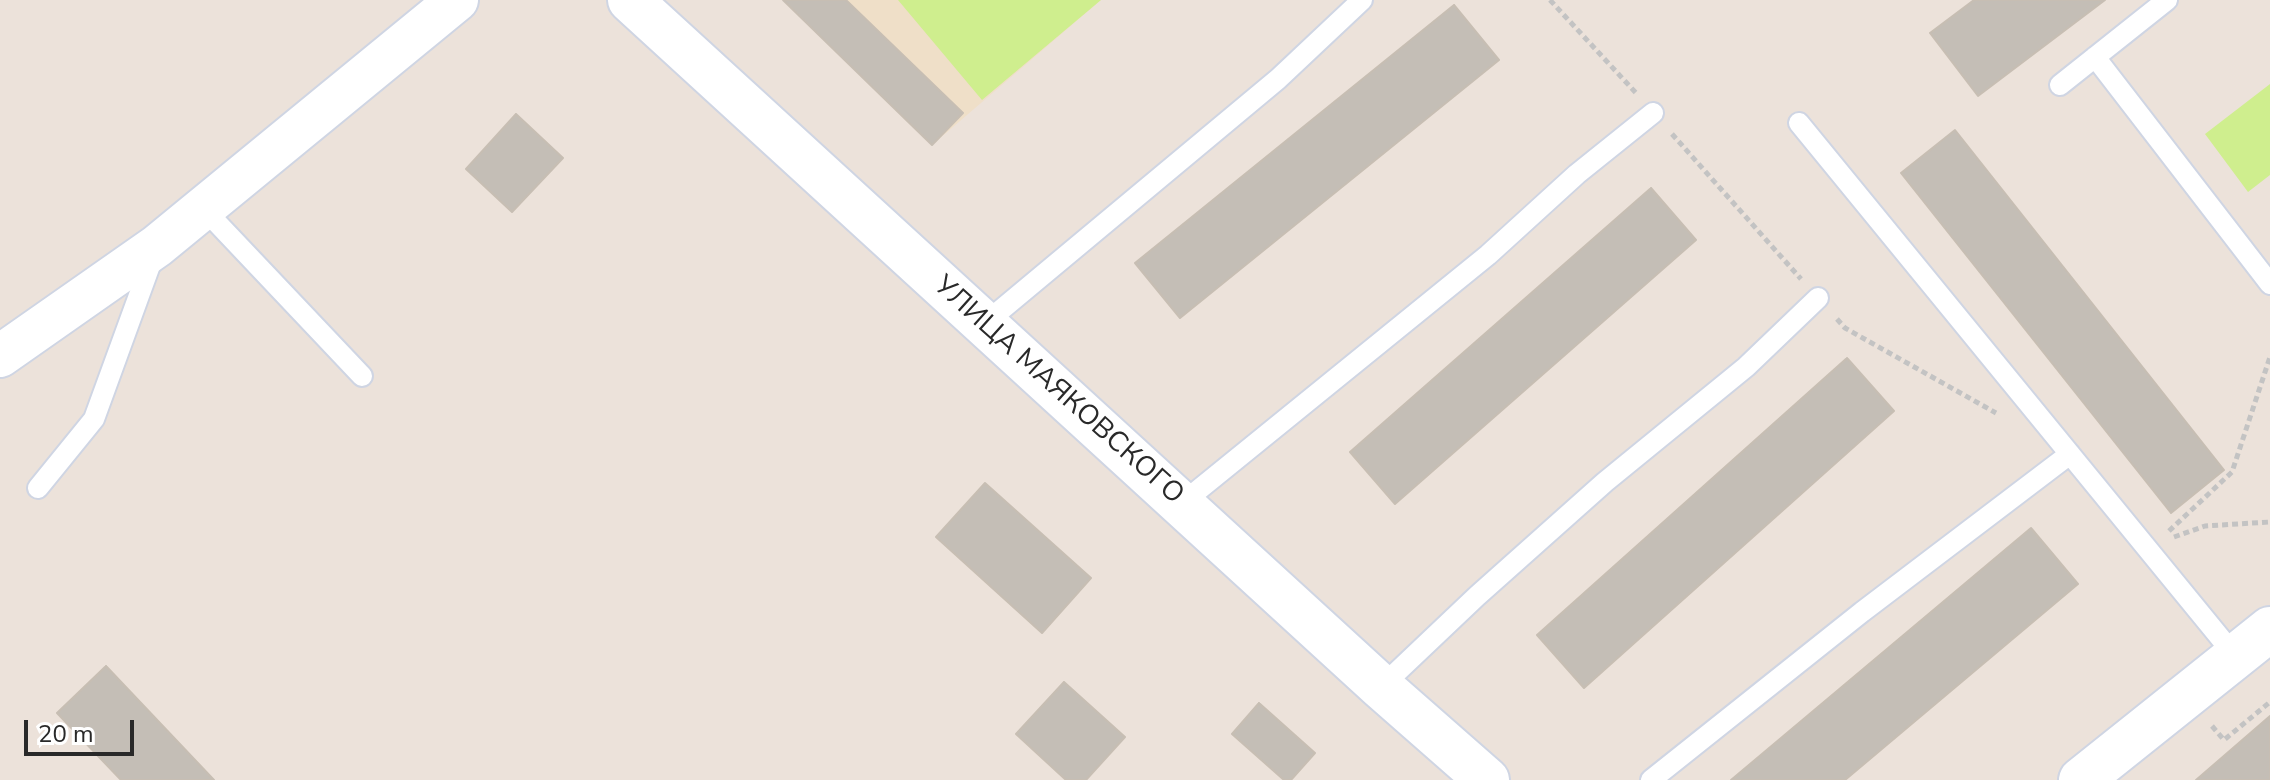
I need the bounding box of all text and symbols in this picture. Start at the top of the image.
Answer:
street label: УЛИЦА МАЯКОВСКОГО [926,270,1190,512]
scale bar [28,704,138,754]
text: 20 m [38,718,94,750]

